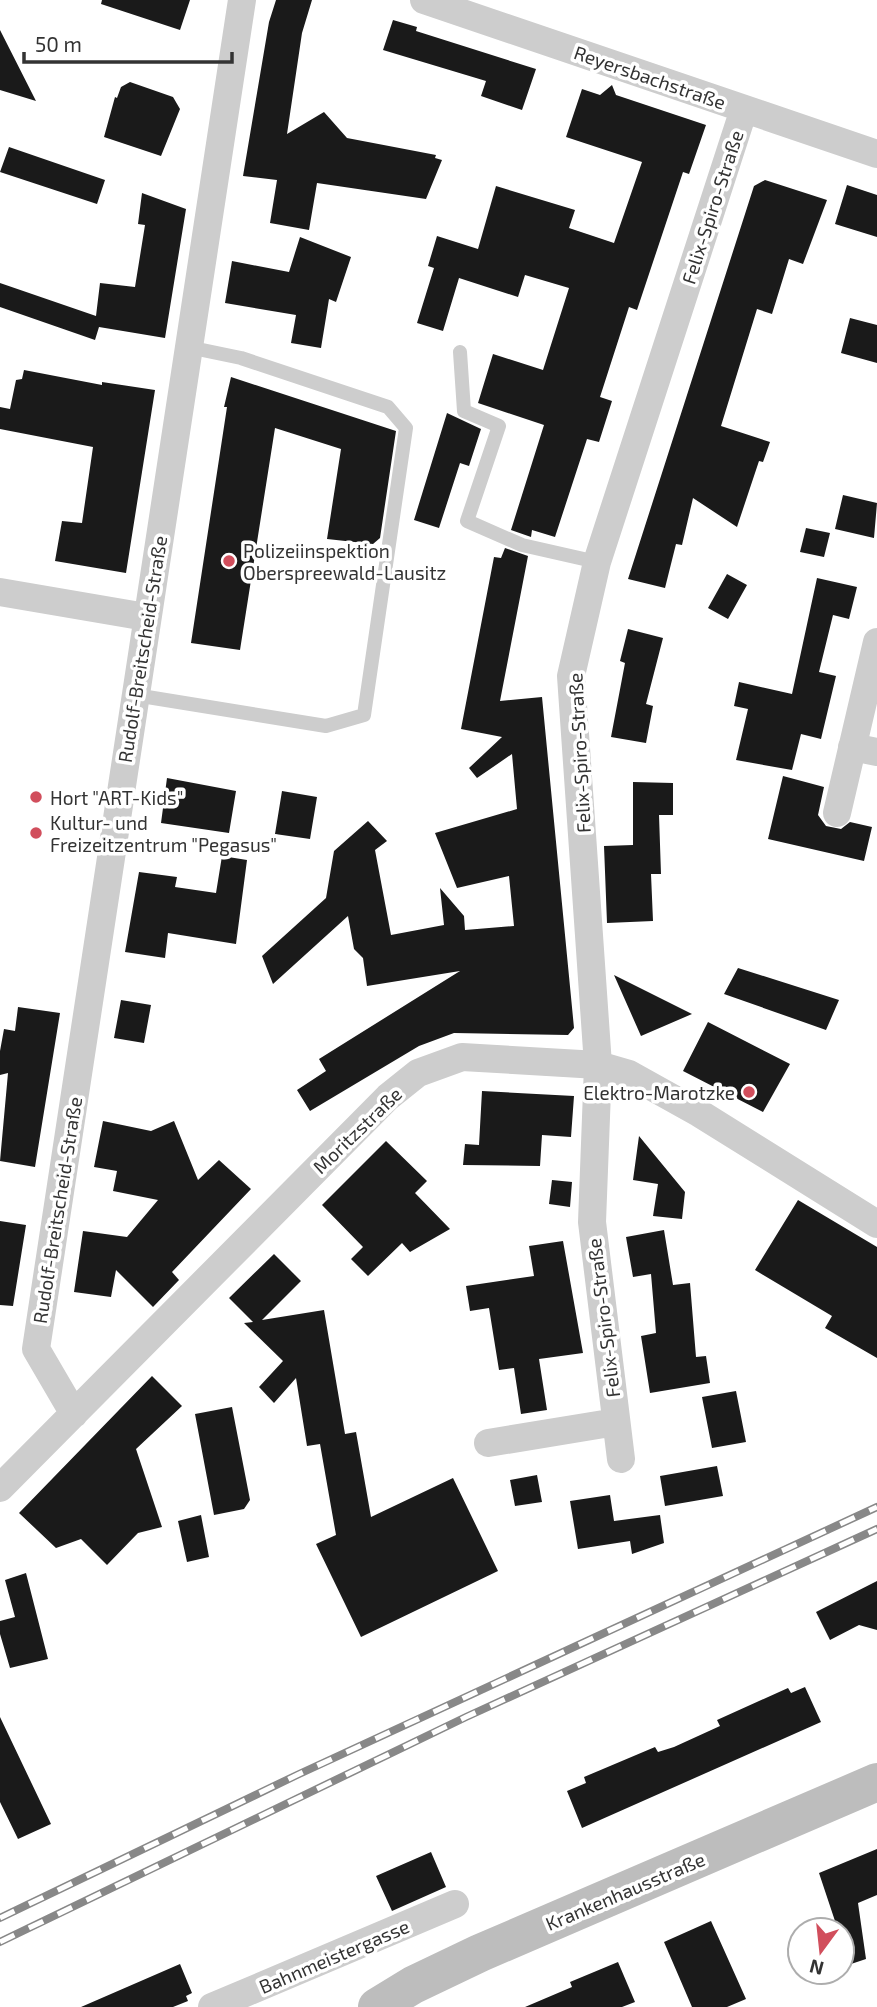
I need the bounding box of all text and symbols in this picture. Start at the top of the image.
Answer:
scale bar [24,21,233,65]
text: 50 m [35,31,82,56]
street label: Reyersbachstraße [571,40,729,114]
street label: Felix-Spiro-Straße [676,127,748,287]
street label: Rudolf-Breitscheid-Straße [113,534,171,764]
place label: Polizeiinspektion Oberspreewald-Lausitz [243,539,446,584]
marker: Polizeiinspektion Oberspreewald-Lausitz [221,553,237,569]
street label: Felix-Spiro-Straße [563,672,595,834]
place label: Hort "ART-Kids" [50,786,183,809]
marker: Hort "ART-Kids" [28,789,44,805]
place label: Kultur- und Freizeitzentrum "Pegasus" [50,811,277,856]
marker: Kultur- und Freizeitzentrum "Pegasus" [28,825,44,841]
place label: Elektro-Marotzke [583,1081,735,1104]
street label: Moritzstraße [308,1082,406,1178]
marker: Elektro-Marotzke [741,1084,757,1100]
street label: Rudolf-Breitscheid-Straße [28,1095,86,1325]
street label: Felix-Spiro-Straße [582,1237,624,1399]
street label: Krankenhausstraße [542,1847,708,1935]
street label: Bahnmeistergasse [255,1914,413,1998]
north arrow [786,1916,856,1986]
text: N [807,1955,826,1981]

